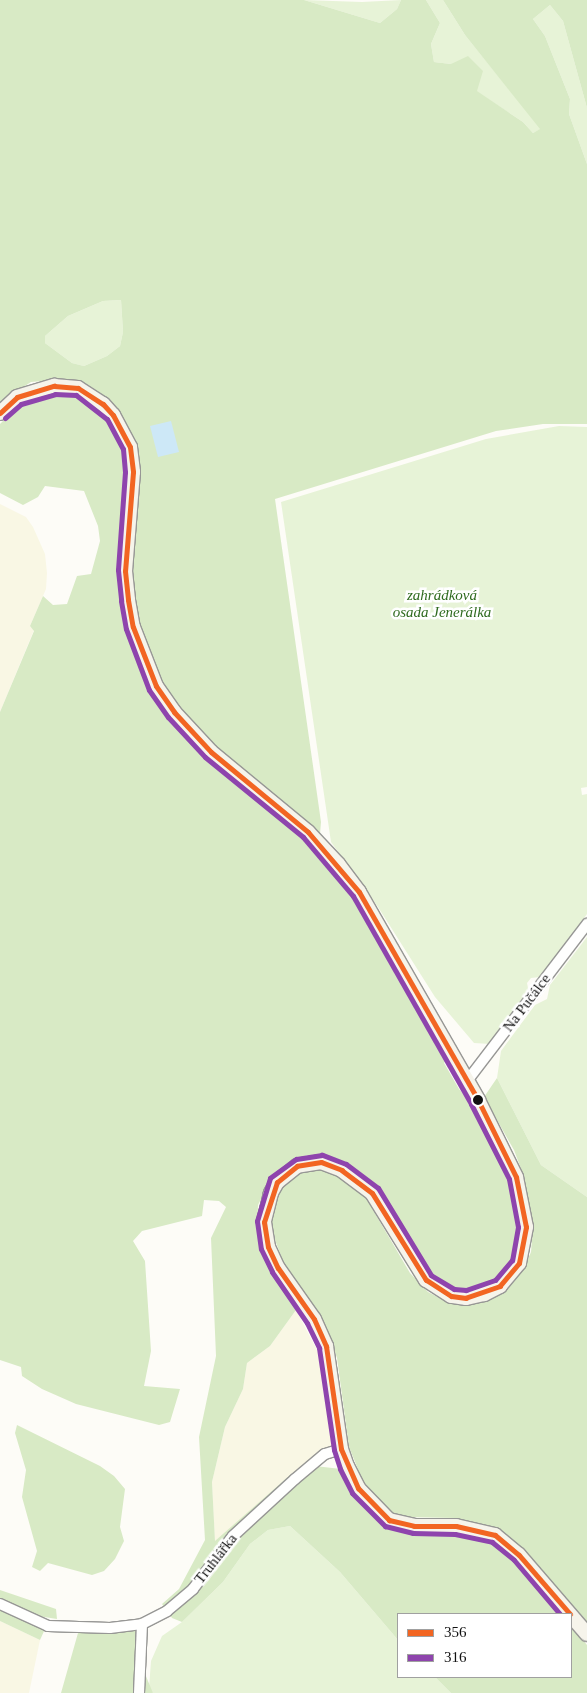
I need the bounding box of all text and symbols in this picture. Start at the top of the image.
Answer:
park label: zahrádková osada Jenerálka [393,586,491,621]
street label: Na Pučálce [499,970,555,1036]
unlabelled marker [473,1095,483,1105]
street label: Truhlářka [191,1530,241,1588]
legend [397,1613,572,1678]
text: 356 [444,1624,467,1640]
text: 316 [444,1649,467,1665]

